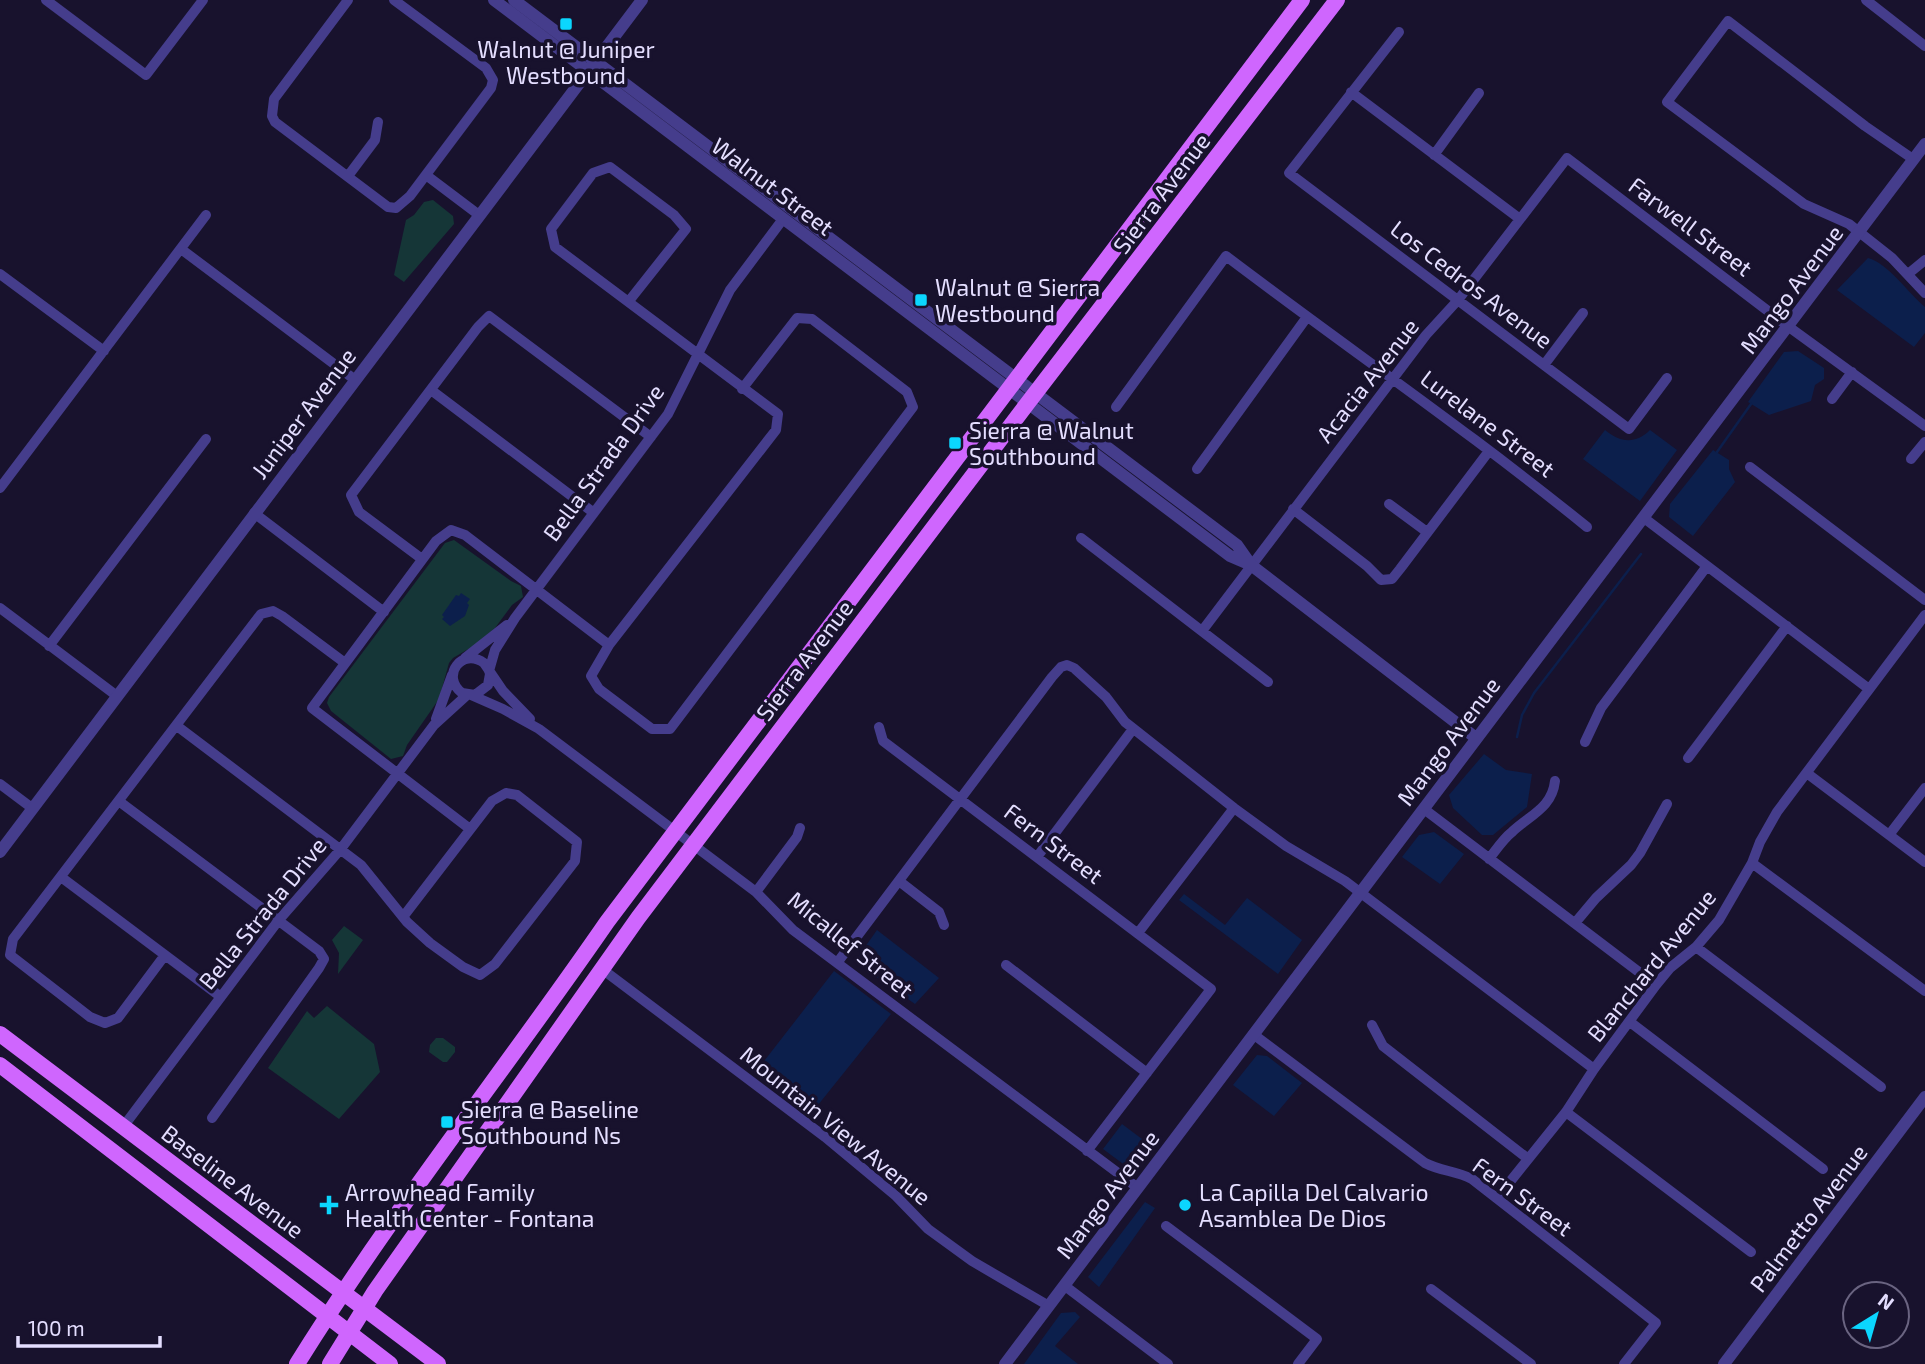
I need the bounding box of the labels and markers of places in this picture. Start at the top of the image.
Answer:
marker: Walnut @ Juniper Westbound [558,16,574,32]
place label: Walnut @ Juniper Westbound [477,35,655,89]
place label: Walnut @ Sierra Westbound [935,273,1100,327]
marker: Walnut @ Sierra Westbound [913,292,929,308]
place label: Sierra @ Walnut Southbound [969,416,1134,470]
marker: Sierra @ Walnut Southbound [947,435,963,451]
place label: Sierra @ Baseline Southbound Ns [461,1095,639,1149]
marker: Sierra @ Baseline Southbound Ns [439,1114,455,1130]
place label: Arrowhead Family Health Center - Fontana [345,1178,594,1232]
place label: La Capilla Del Calvario Asamblea De Dios [1199,1178,1429,1232]
marker: Arrowhead Family Health Center - Fontana [319,1195,339,1215]
marker: La Capilla Del Calvario Asamblea De Dios [1177,1197,1193,1213]

